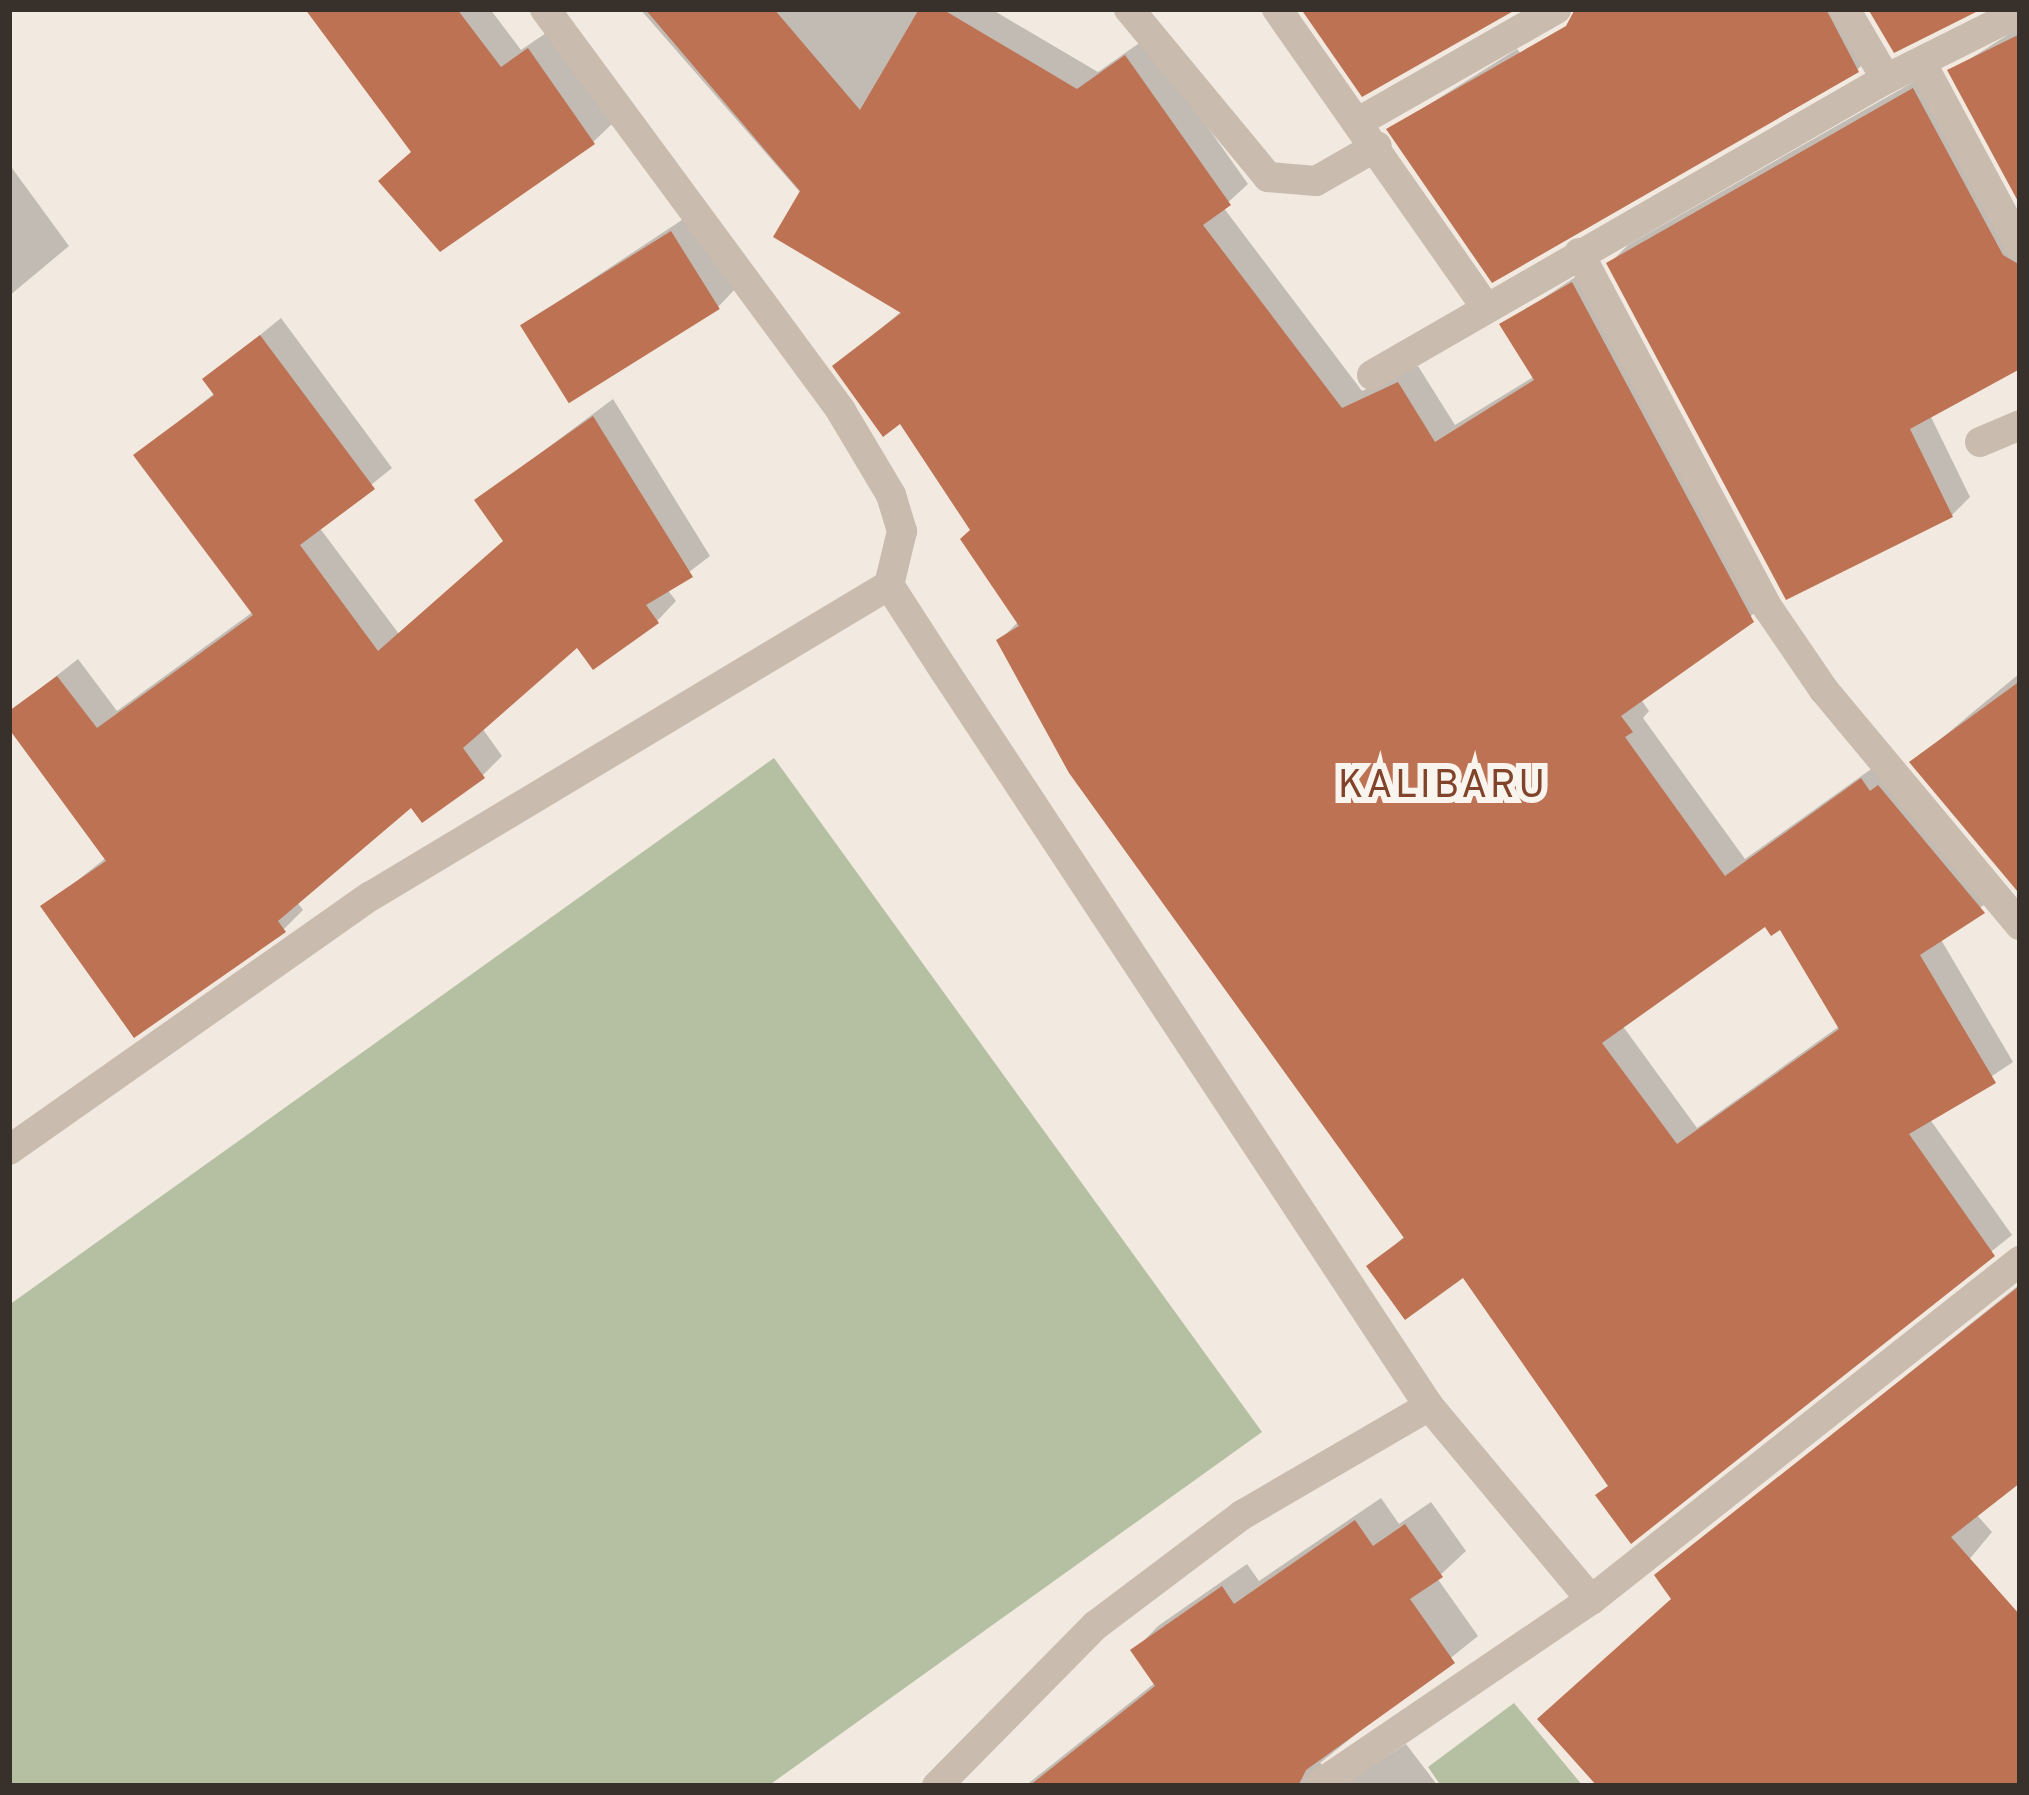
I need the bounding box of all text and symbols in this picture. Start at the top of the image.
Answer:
district label: KALIBARU [1338,765,1548,811]

